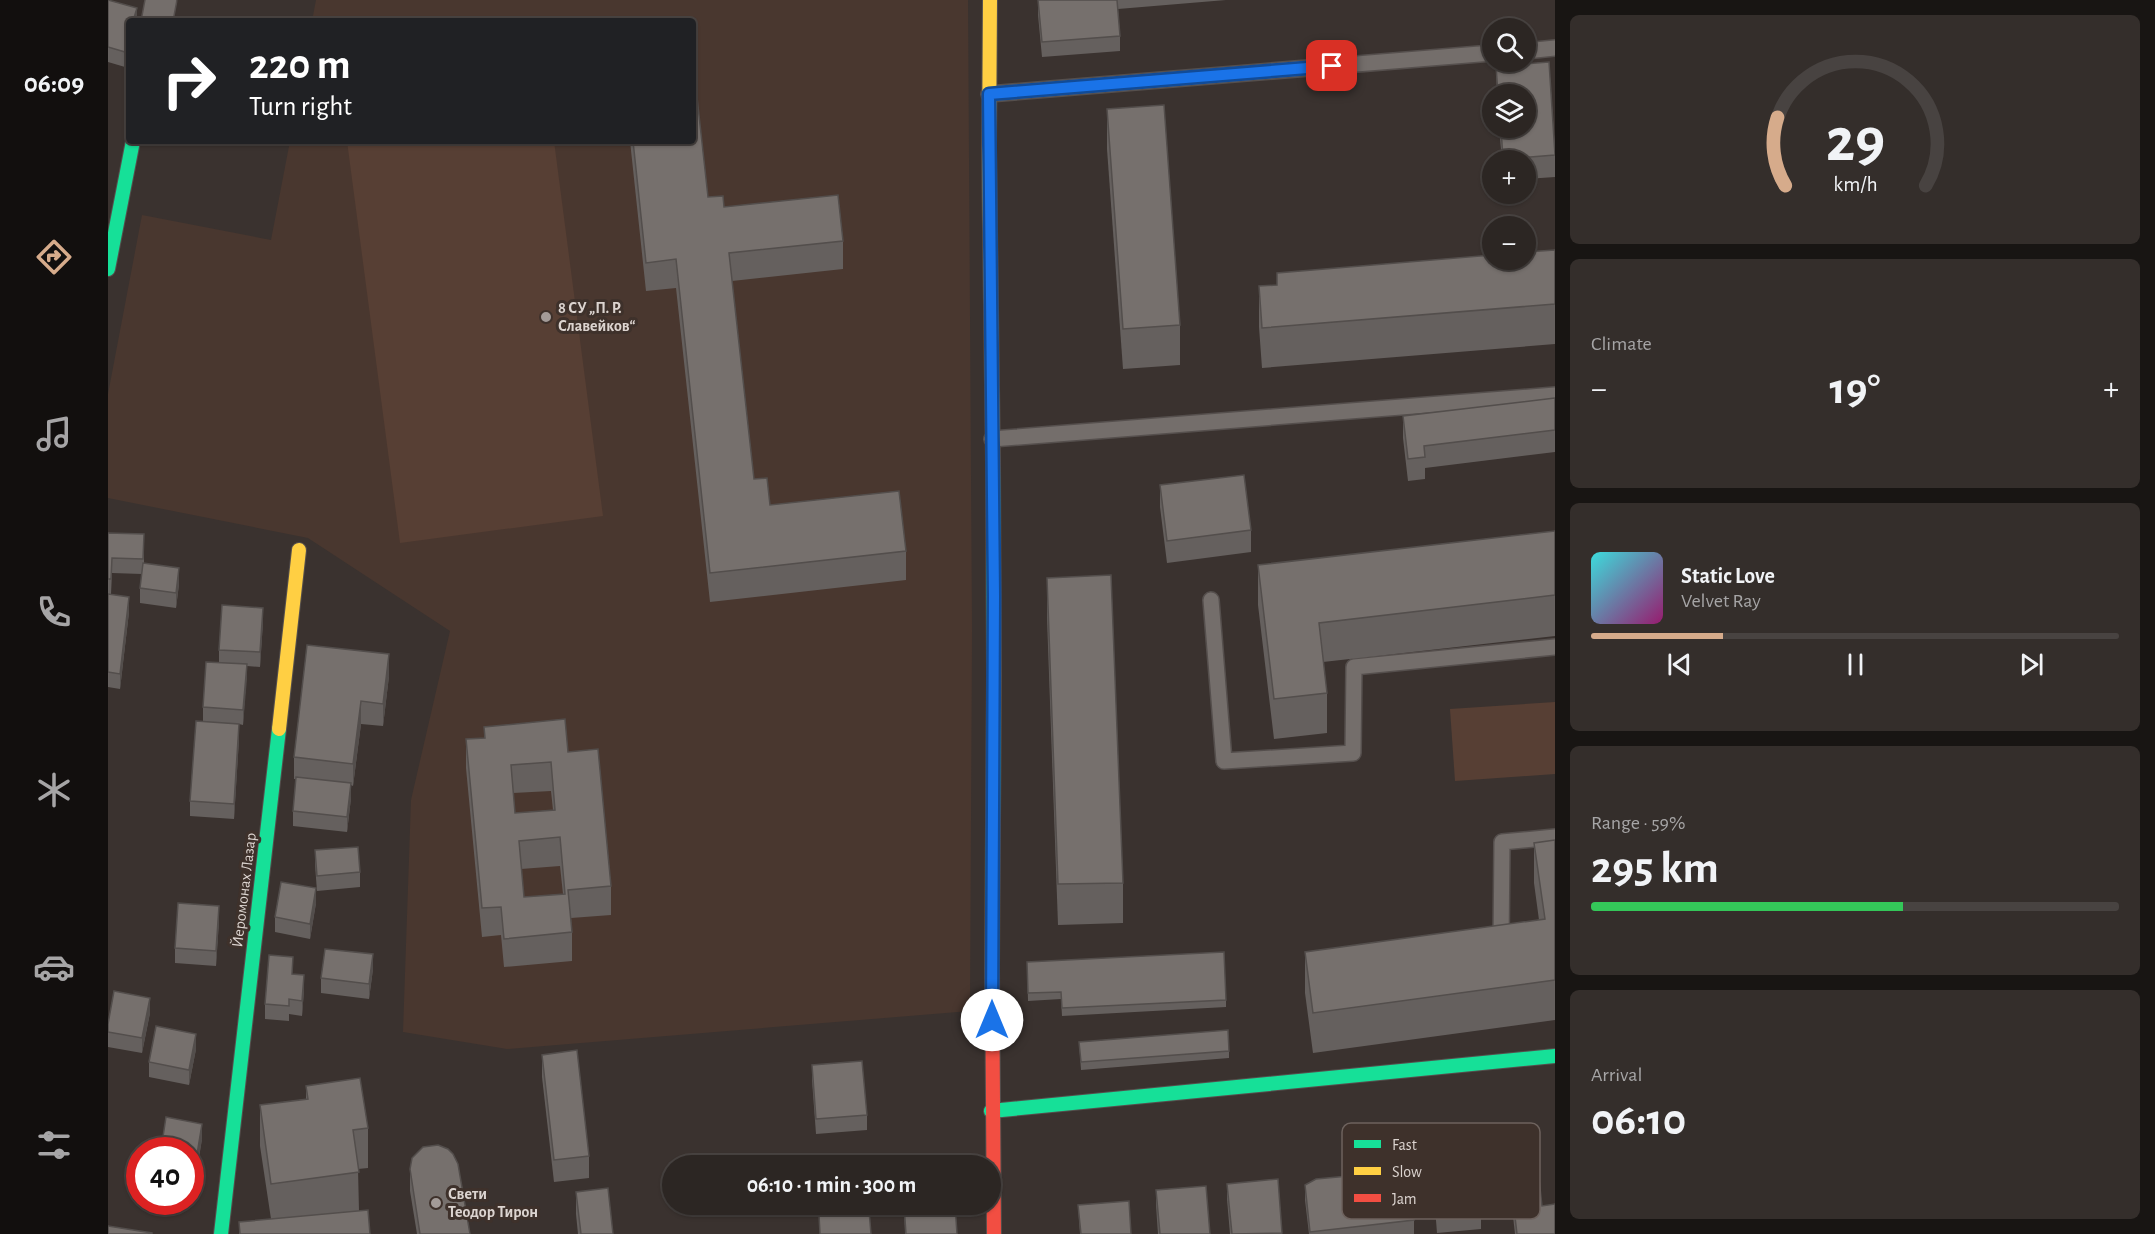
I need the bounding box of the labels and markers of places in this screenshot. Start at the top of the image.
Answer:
pin [1306,40,1357,91]
place label: 8 СУ „П. Р. Славейков“ [558,300,636,334]
marker: 8 СУ „П. Р. Славейков“ [539,310,553,324]
place label: Свети Теодор Тирон [448,1186,538,1220]
marker: Свети Теодор Тирон [429,1196,443,1210]

